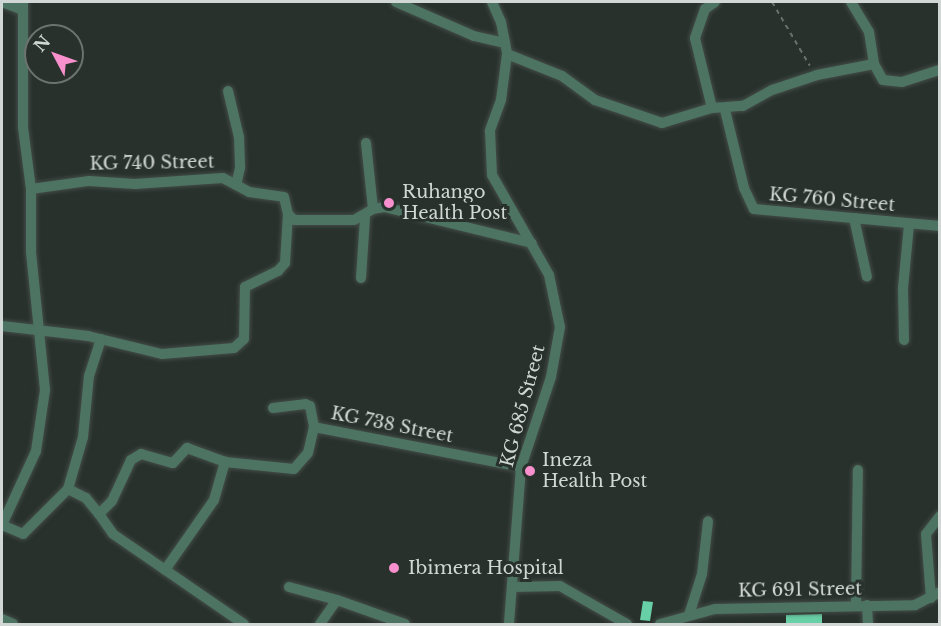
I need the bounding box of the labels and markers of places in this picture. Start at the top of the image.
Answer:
place label: Ruhango Health Post [402,182,507,224]
marker: Ruhango Health Post [380,194,398,212]
place label: Ineza Health Post [542,450,647,492]
marker: Ineza Health Post [523,464,537,478]
place label: Ibimera Hospital [408,557,564,579]
marker: Ibimera Hospital [385,559,403,577]

